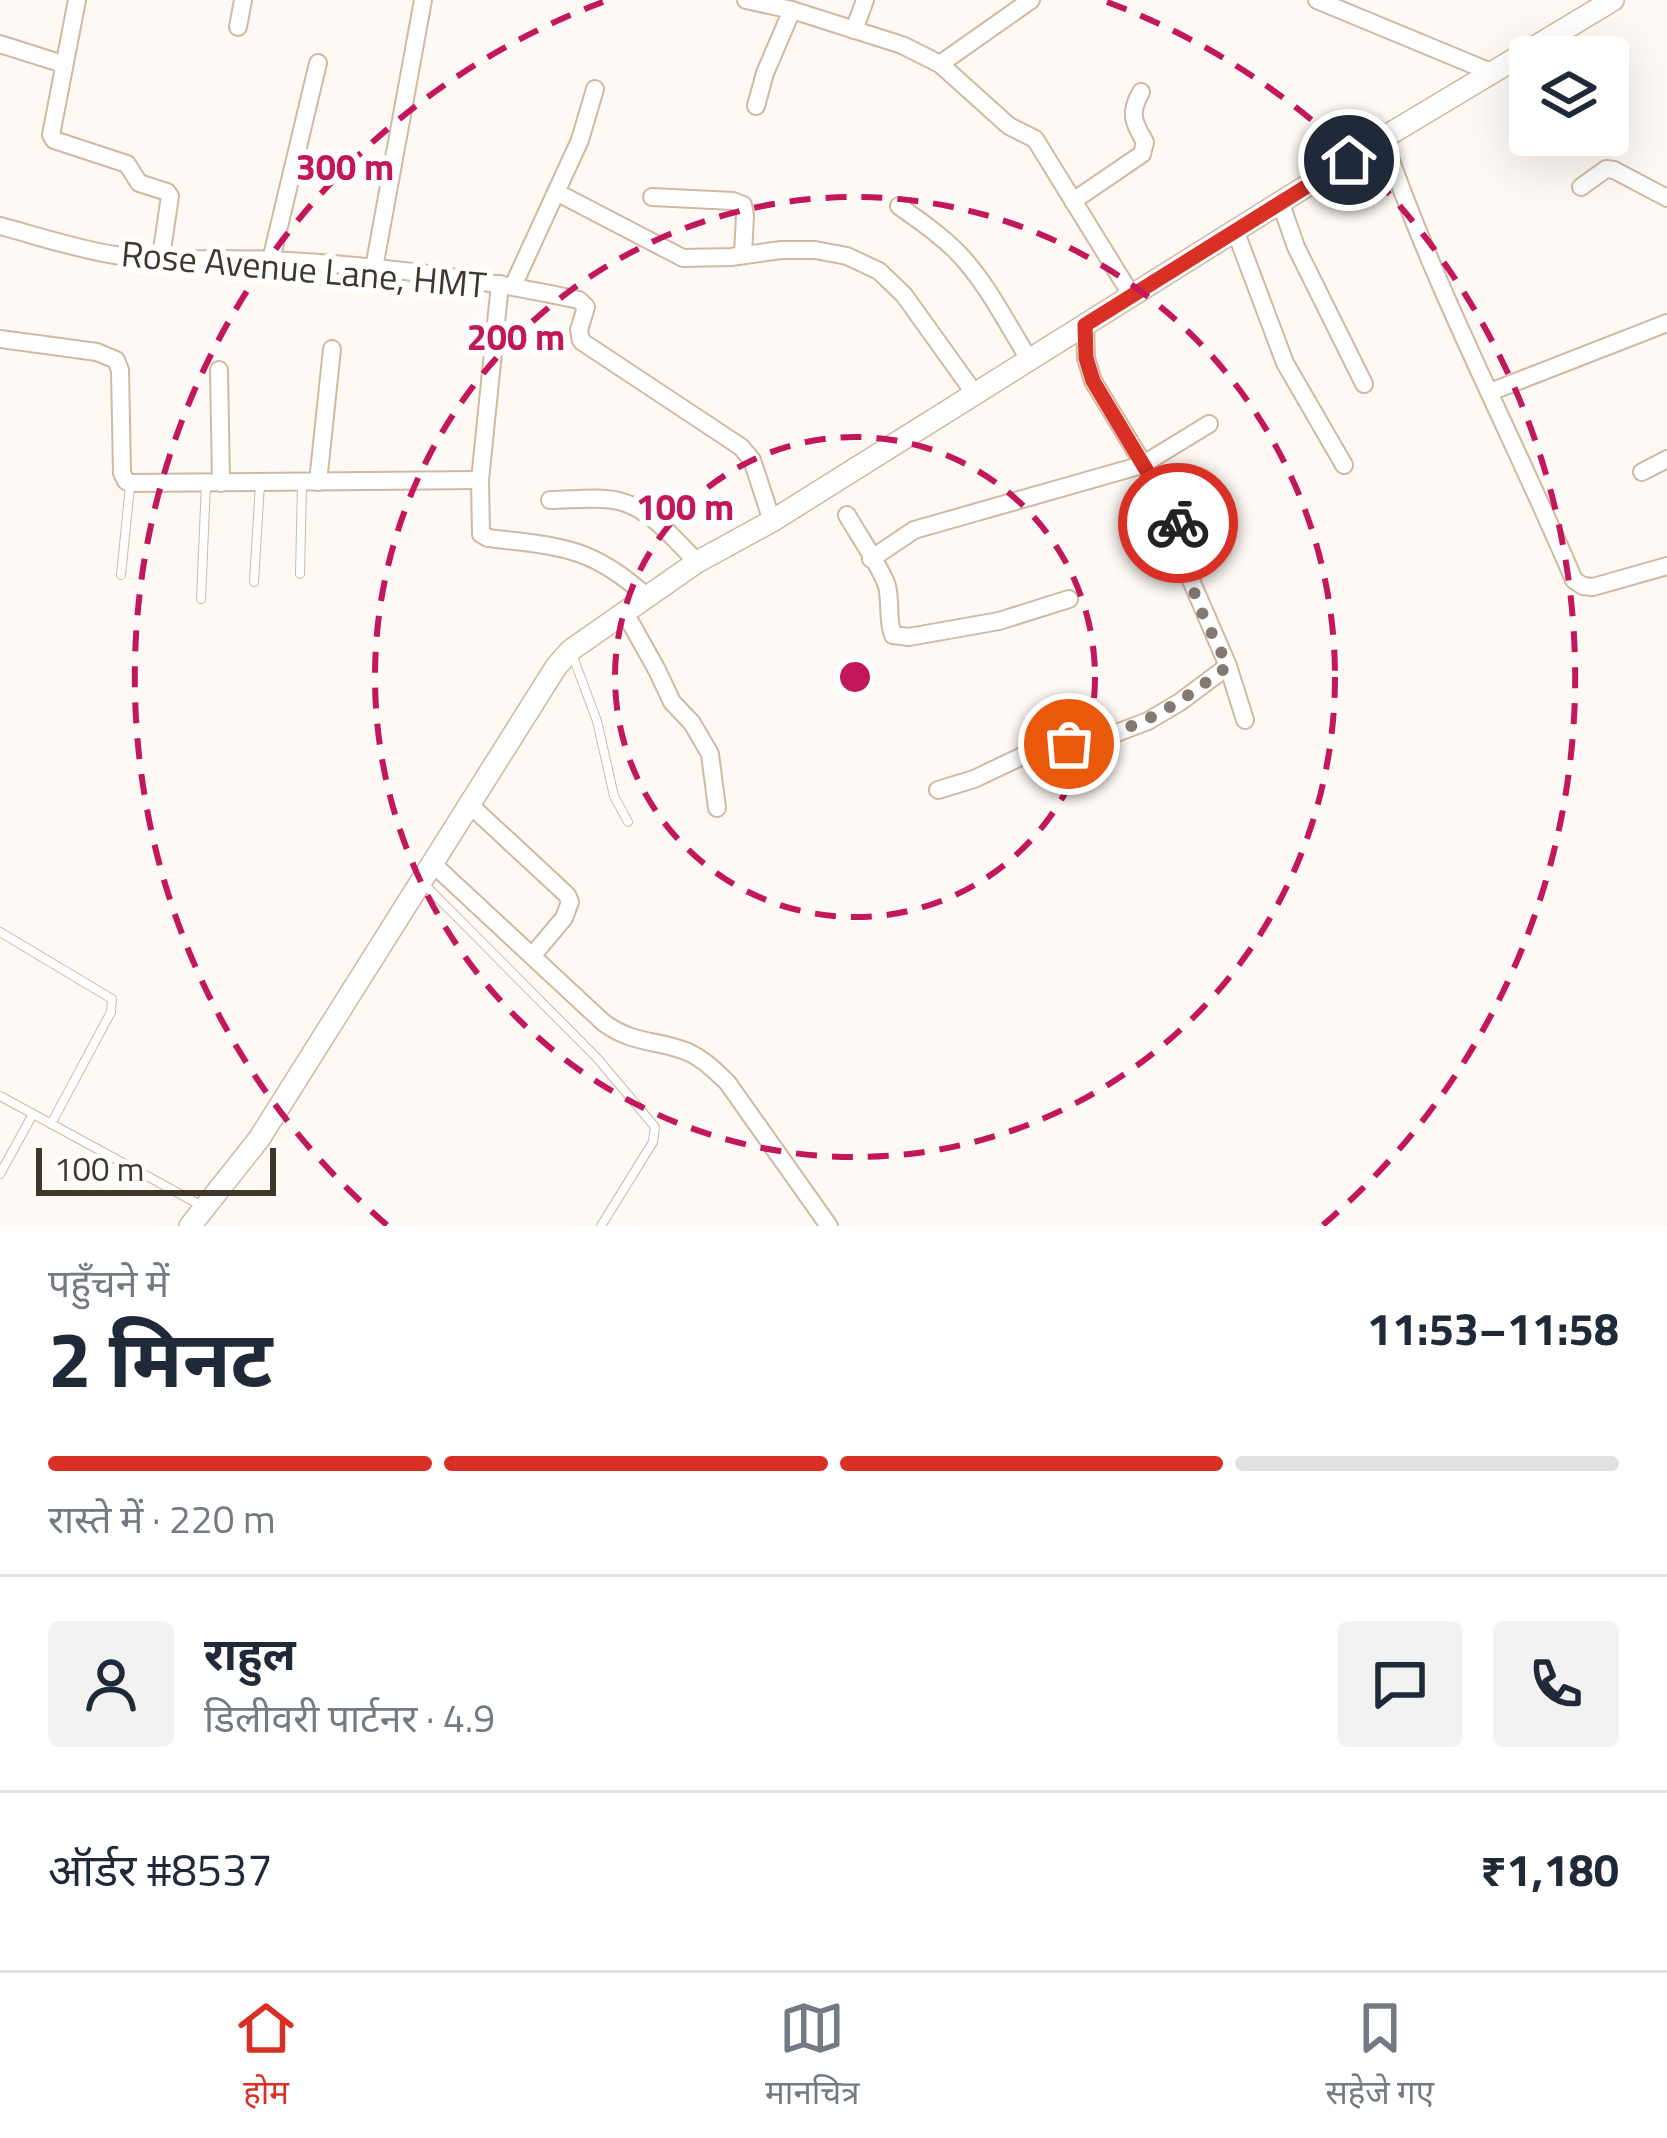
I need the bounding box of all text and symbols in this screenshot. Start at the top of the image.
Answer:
map controls [1509,36,1629,156]
button: layers [1509,36,1629,156]
pin [1298,109,1400,211]
icon: home [1316,127,1382,193]
text: 300 m [296,139,394,194]
street label: Rose Avenue Lane, HMT [119,225,489,312]
text: 200 m [467,309,565,364]
courier [1118,463,1238,583]
text: 100 m [636,479,734,534]
icon: bike [1145,490,1211,556]
centre of rings [834,656,876,698]
pin [1018,693,1120,795]
icon: bag [1036,711,1102,777]
scale bar [36,1142,276,1195]
text: 100 m [54,1144,144,1194]
text: पहुँचने में [48,1253,169,1312]
text: 11:53–11:58 [1367,1294,1619,1362]
text: 2 मिनट [48,1299,273,1417]
text: रास्ते में · 220 m [48,1489,276,1548]
text: राहुल [204,1619,296,1687]
button: person [48,1621,174,1747]
button: chat [1337,1621,1463,1747]
button: phone [1493,1621,1619,1747]
text: डिलीवरी पार्टनर · 4.9 [204,1688,495,1747]
text: ऑर्डर #8537 [48,1835,272,1903]
text: ₹1,180 [1481,1835,1619,1903]
tab: होम [233,1995,299,2117]
tab: मानचित्र [765,1995,859,2117]
tab: सहेजे गए [1326,1995,1434,2117]

